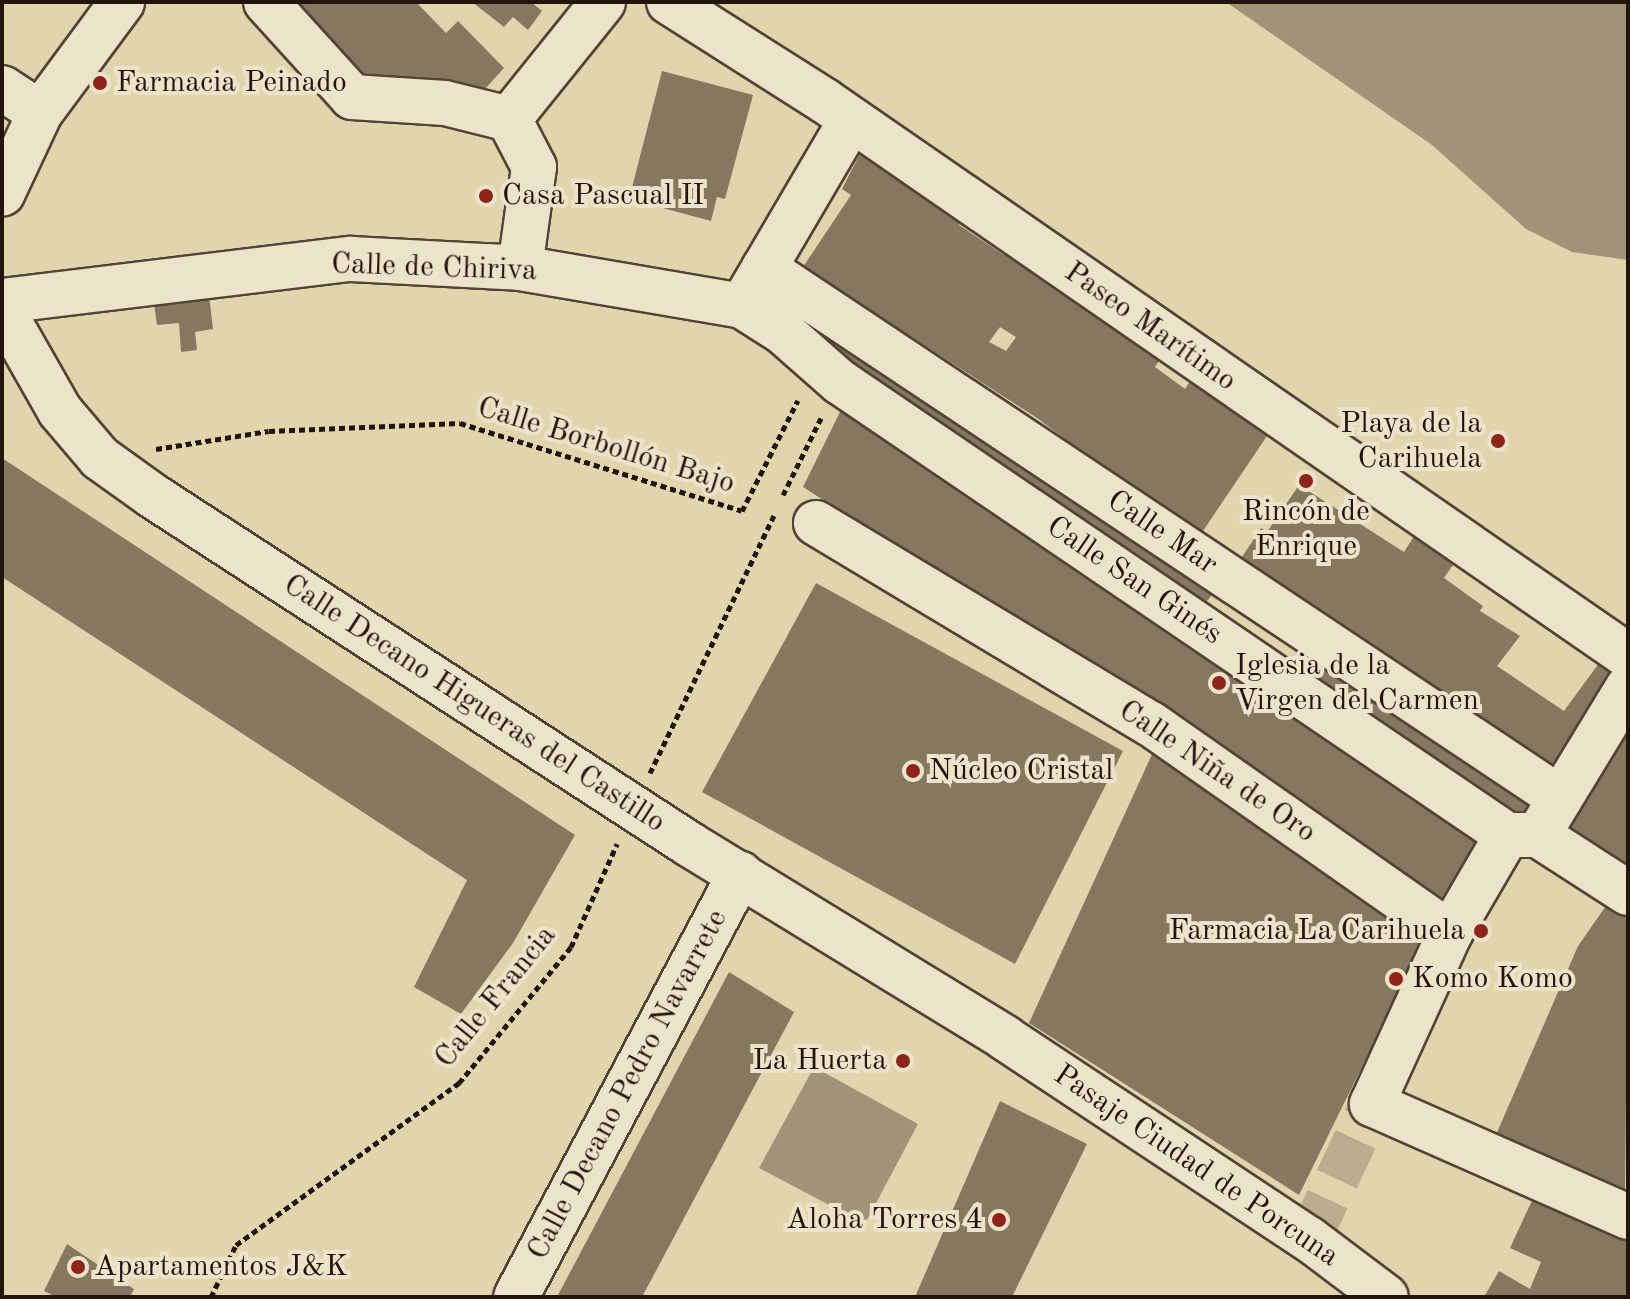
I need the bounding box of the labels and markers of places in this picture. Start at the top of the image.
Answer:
place label: Farmacia Peinado [116,65,347,101]
marker: Farmacia Peinado [91,74,109,92]
place label: Casa Pascual II [502,178,704,214]
marker: Casa Pascual II [477,187,495,205]
place label: Playa de la Carihuela [1340,406,1482,476]
marker: Playa de la Carihuela [1489,432,1507,450]
marker: Rincón de Enrique [1297,472,1315,490]
place label: Rincón de Enrique [1242,494,1370,564]
place label: Iglesia de la Virgen del Carmen [1235,648,1479,718]
marker: Iglesia de la Virgen del Carmen [1210,674,1228,692]
place label: Núcleo Cristal [929,753,1113,789]
marker: Núcleo Cristal [904,762,922,780]
place label: Farmacia La Carihuela [1169,913,1465,949]
marker: Farmacia La Carihuela [1472,922,1490,940]
place label: Komo Komo [1412,961,1573,997]
marker: Komo Komo [1387,970,1405,988]
place label: La Huerta [753,1043,887,1079]
marker: La Huerta [894,1052,912,1070]
place label: Aloha Torres 4 [786,1202,983,1238]
marker: Aloha Torres 4 [990,1211,1008,1229]
place label: Apartamentos J&K [94,1249,348,1285]
marker: Apartamentos J&K [69,1258,87,1276]

